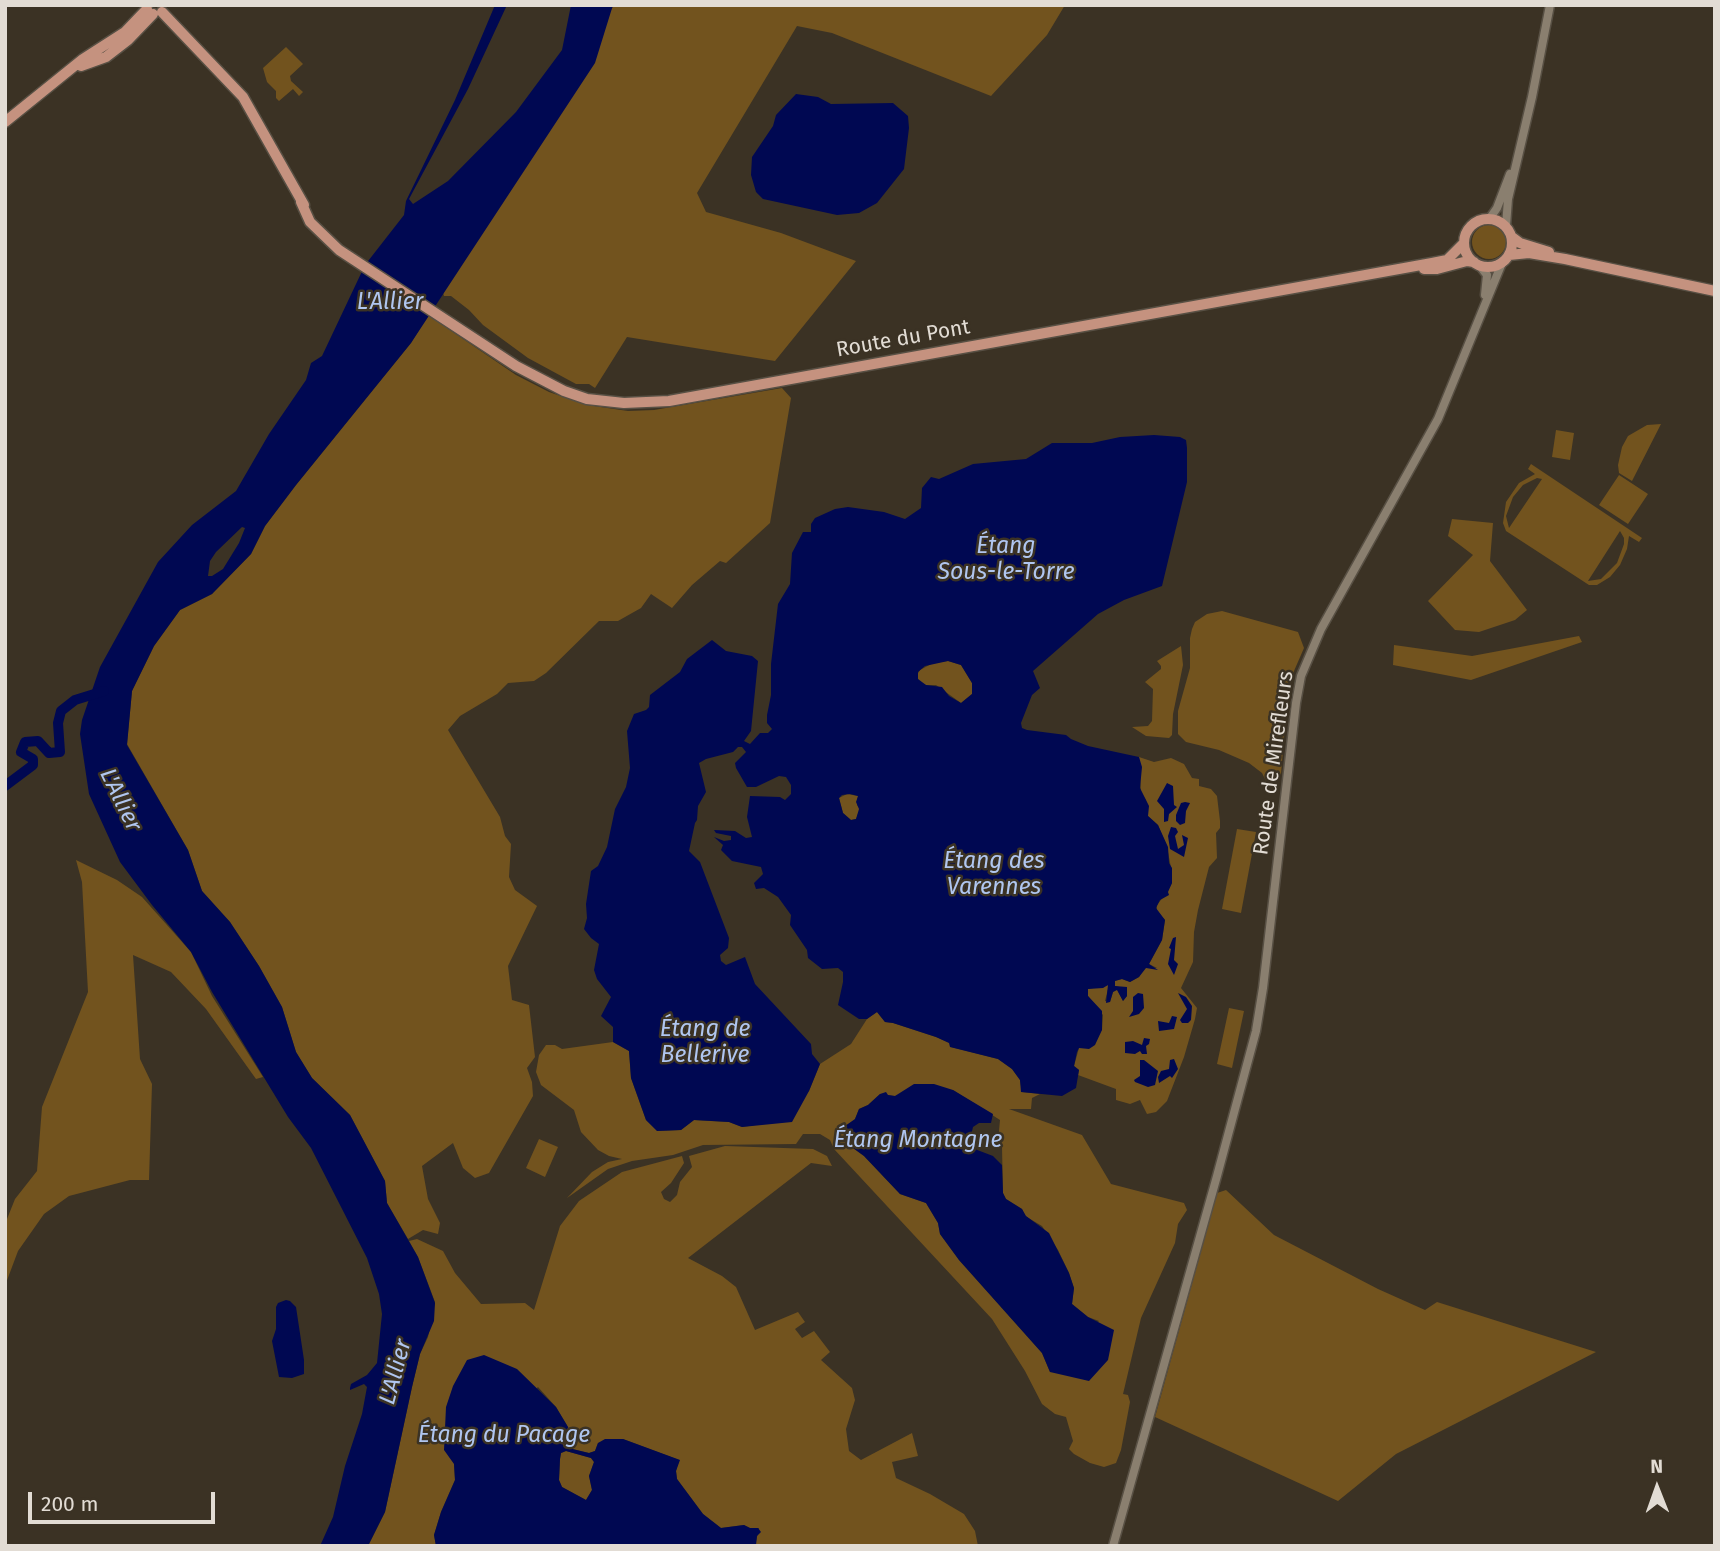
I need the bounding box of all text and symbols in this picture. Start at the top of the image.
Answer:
water label: L'Allier [357,289,423,317]
street label: Route du Pont [834,315,972,363]
water label: Étang Sous-le-Torre [937,533,1075,587]
street label: Route de Mirefleurs [1249,669,1299,857]
water label: L'Allier [93,764,147,836]
water label: Étang des Varennes [943,848,1045,902]
water label: Étang de Bellerive [660,1016,750,1070]
water label: Étang Montagne [833,1127,1003,1155]
water label: L'Allier [374,1336,418,1408]
water label: Étang du Pacage [418,1422,590,1450]
north arrow [1622,1453,1692,1523]
text: N [1650,1455,1663,1478]
scale bar [32,1478,219,1522]
text: 200 m [41,1491,98,1517]

